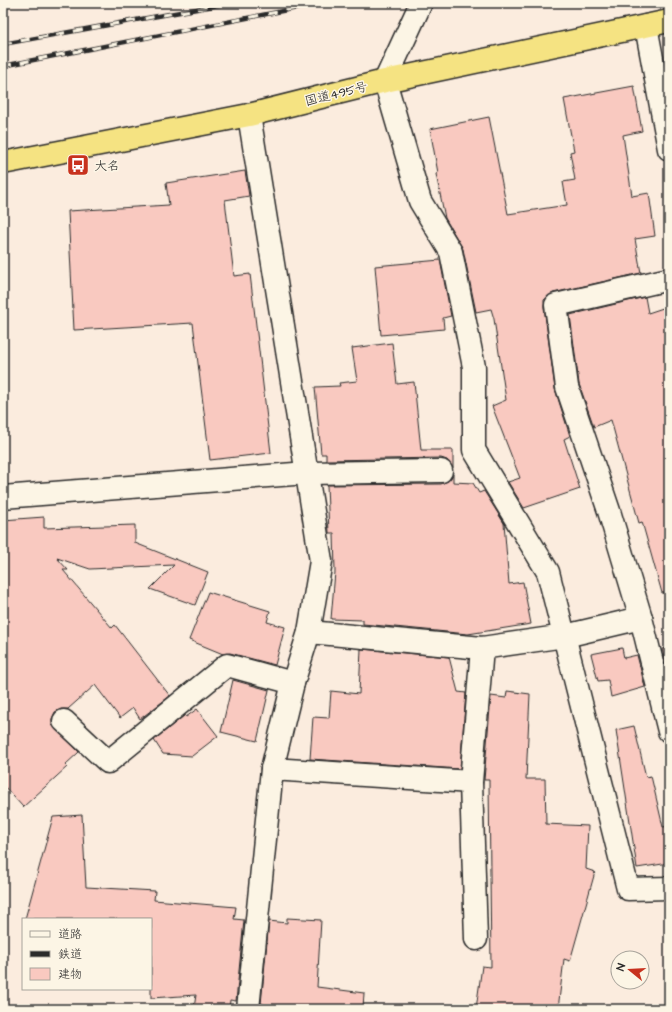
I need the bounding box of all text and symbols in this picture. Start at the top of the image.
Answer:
street label: 国道495号 [303,77,370,111]
bus stop icon: 大名 [65,152,91,178]
place label: 大名 [94,157,120,175]
legend [22,918,152,990]
text: 道路 [58,926,82,943]
text: 鉄道 [58,946,82,963]
north arrow [610,950,650,990]
text: N [613,961,629,973]
text: 建物 [58,966,82,983]

